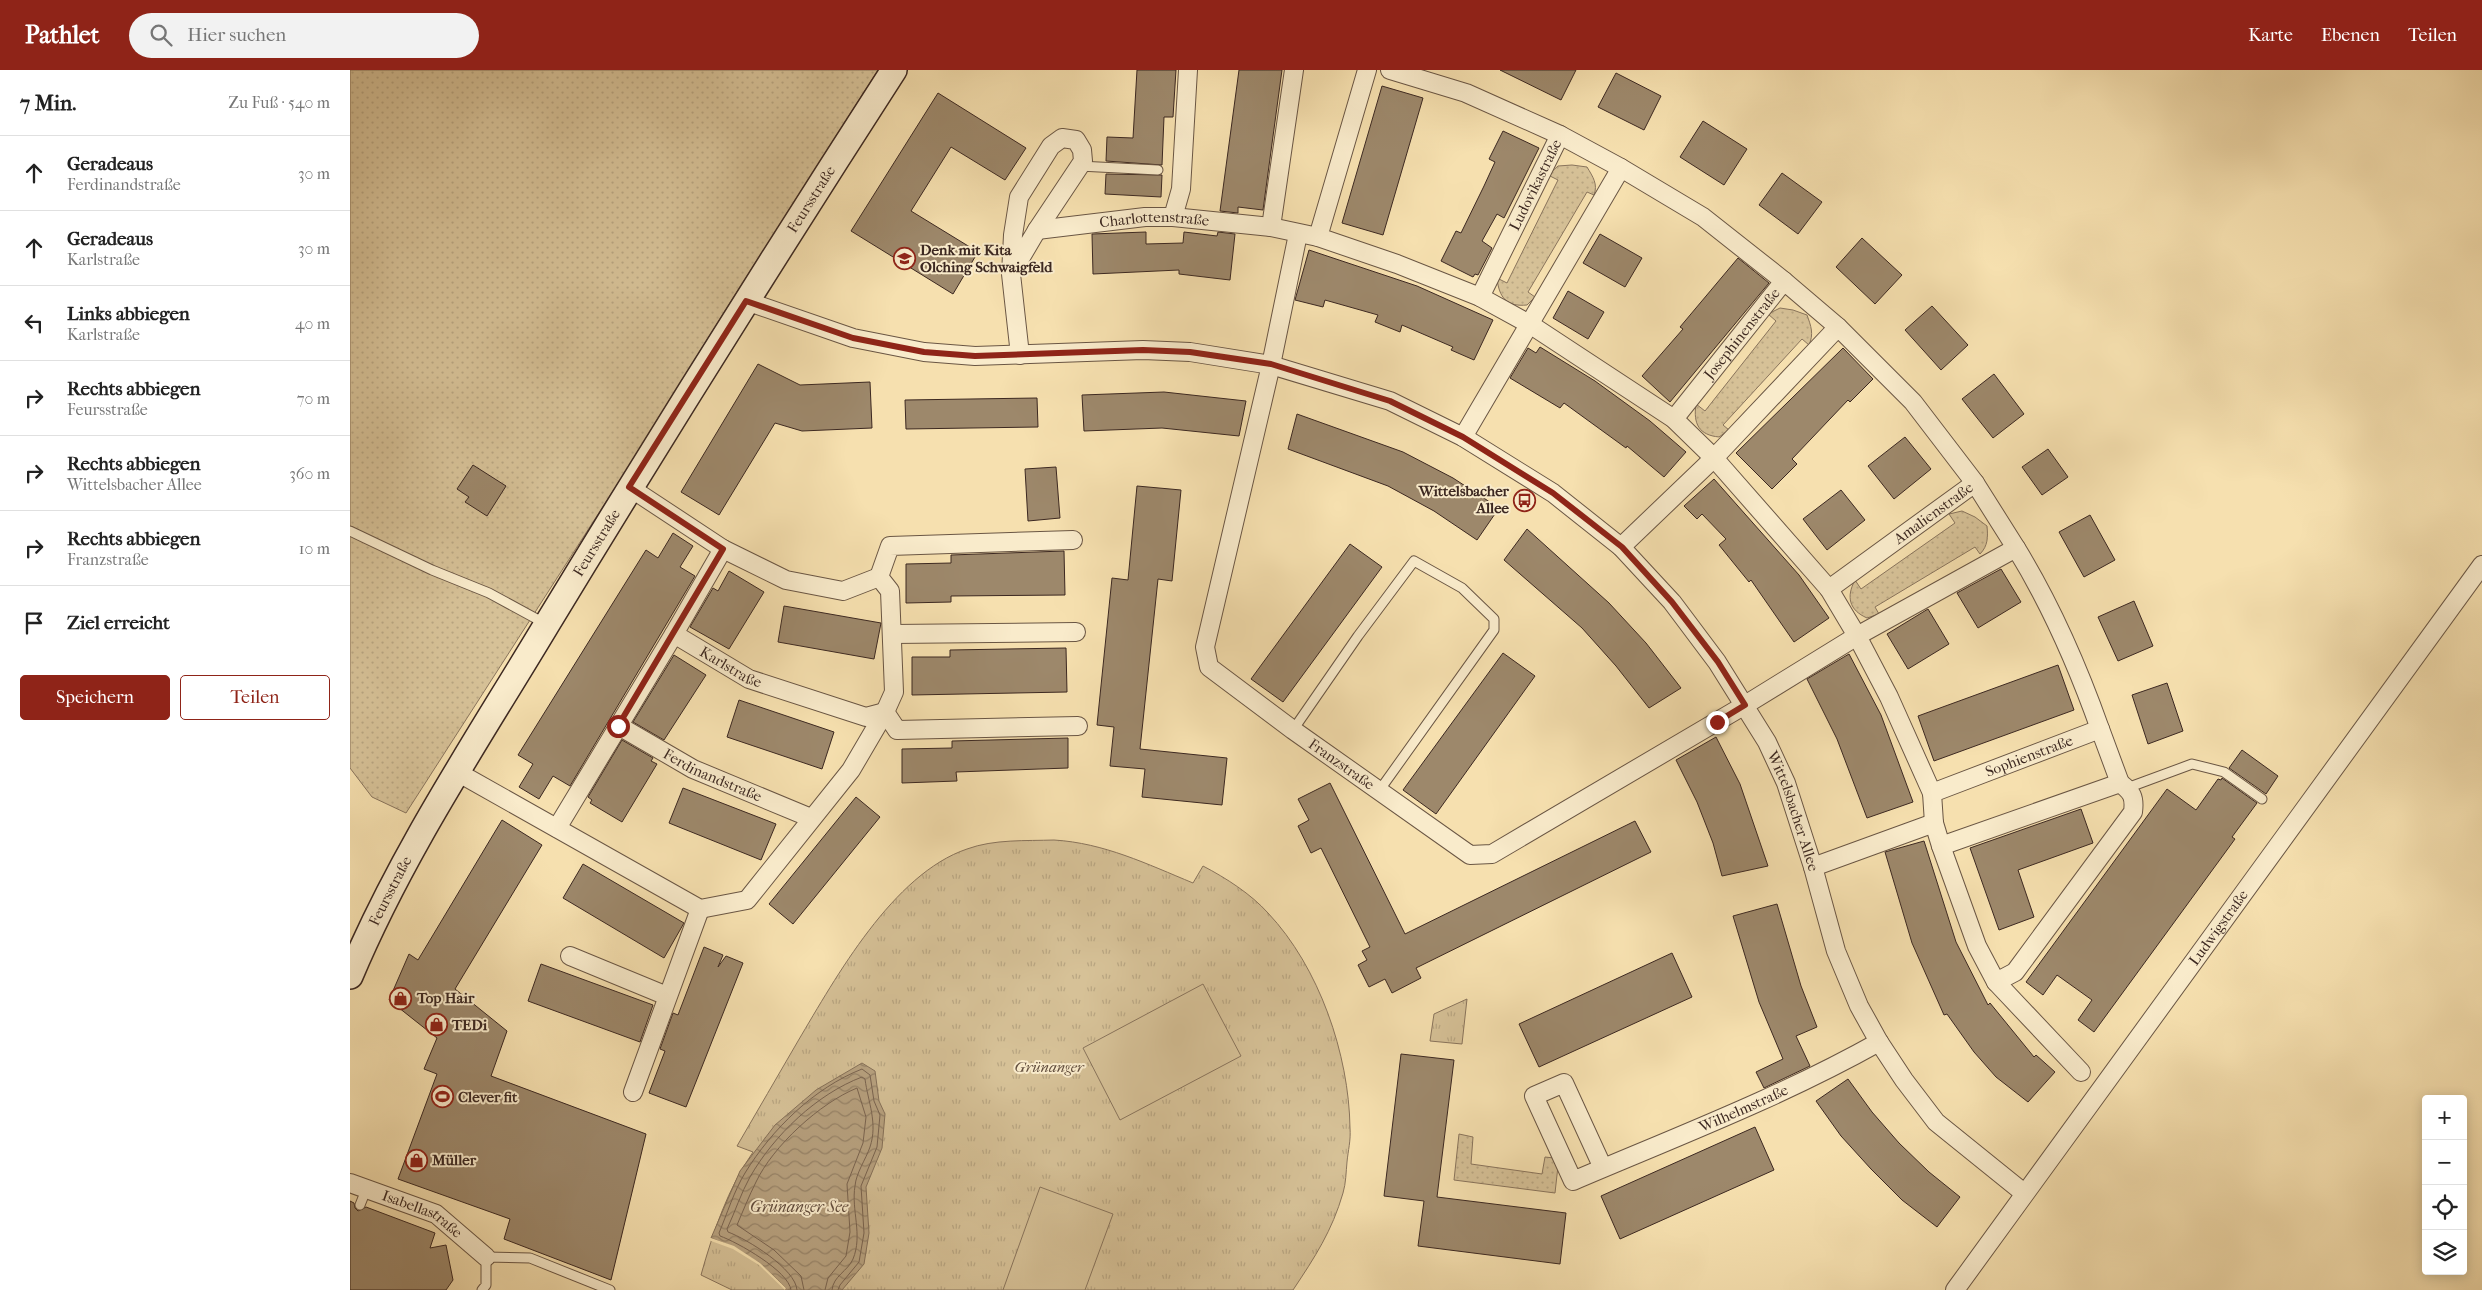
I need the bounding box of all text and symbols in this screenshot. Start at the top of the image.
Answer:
search box [129,13,479,58]
text: Pathlet [25,21,99,49]
icon: search [147,21,175,49]
text: Hier suchen [187,24,286,46]
text: Karte [2248,25,2293,46]
text: Ebenen [2321,25,2380,46]
text: Teilen [2408,25,2457,46]
text: 7 Min. [20,91,76,115]
text: Zu Fuß · 540 m [228,93,330,112]
street label: Ludovikastraße [1505,136,1566,233]
text: Geradeaus [67,153,153,175]
icon: ahead [20,159,48,187]
street label: Feursstraße [783,162,839,236]
text: 30 m [298,164,330,183]
text: Ferdinandstraße [67,175,181,194]
street label: Charlottenstraße [1098,208,1211,231]
text: Geradeaus [67,228,153,250]
icon: ahead [20,234,48,262]
text: 30 m [298,239,330,258]
place label: Denk mit Kita Olching Schwaigfeld [920,241,1053,276]
school or university icon: Denk mit Kita Olching Schwaigfeld [892,247,916,271]
text: Karlstraße [67,250,140,269]
street label: Josephinenstraße [1700,284,1784,384]
text: Links abbiegen [67,303,190,325]
icon: left [20,309,48,337]
text: 40 m [295,314,330,333]
text: Karlstraße [67,325,140,344]
text: Rechts abbiegen [67,378,201,400]
icon: right [20,384,48,412]
text: 70 m [297,389,330,408]
text: Feursstraße [67,400,148,419]
text: Rechts abbiegen [67,453,201,475]
icon: right [20,459,48,487]
text: 360 m [289,464,330,483]
text: Wittelsbacher Allee [67,475,202,494]
street label: Amalienstraße [1889,478,1977,549]
place label: Wittelsbacher Allee [1418,482,1510,517]
bus stop icon: Wittelsbacher Allee [1513,488,1537,512]
street label: Feursstraße [569,505,624,580]
text: Rechts abbiegen [67,528,201,550]
icon: right [20,534,48,562]
text: 10 m [299,539,330,558]
text: Franzstraße [67,550,149,569]
icon: arrive [20,609,48,637]
text: Ziel erreicht [67,612,170,634]
street label: Karlstraße [697,643,764,692]
button: Speichern [20,675,170,720]
button: Teilen [180,675,330,720]
route end [1706,711,1729,734]
route start [607,715,630,738]
street label: Sophienstraße [1983,731,2076,781]
street label: Franzstraße [1305,735,1378,794]
street label: Ferdinandstraße [660,745,765,806]
street label: Wittelsbacher Allee [1763,747,1823,874]
street label: Feursstraße [365,853,416,929]
street label: Ludwigstraße [2185,886,2252,969]
shop icon: Top Hair [389,986,413,1010]
place label: Top Hair [416,989,475,1007]
shop icon: TEDi [424,1013,448,1037]
place label: TEDi [451,1016,488,1034]
park label: Grünanger [1014,1058,1085,1076]
street label: Wilhelmstraße [1695,1081,1791,1136]
sports icon: Clever fit [430,1085,454,1109]
place label: Clever fit [458,1088,518,1106]
map controls [2422,1095,2467,1275]
button: + [2422,1095,2467,1140]
button: − [2422,1140,2467,1185]
shop icon: Müller [404,1148,428,1172]
place label: Müller [431,1151,477,1169]
button: locate [2422,1185,2467,1230]
street label: Isabellastraße [380,1186,467,1242]
water label: Grünanger See [750,1197,849,1216]
button: layers [2422,1230,2467,1275]

